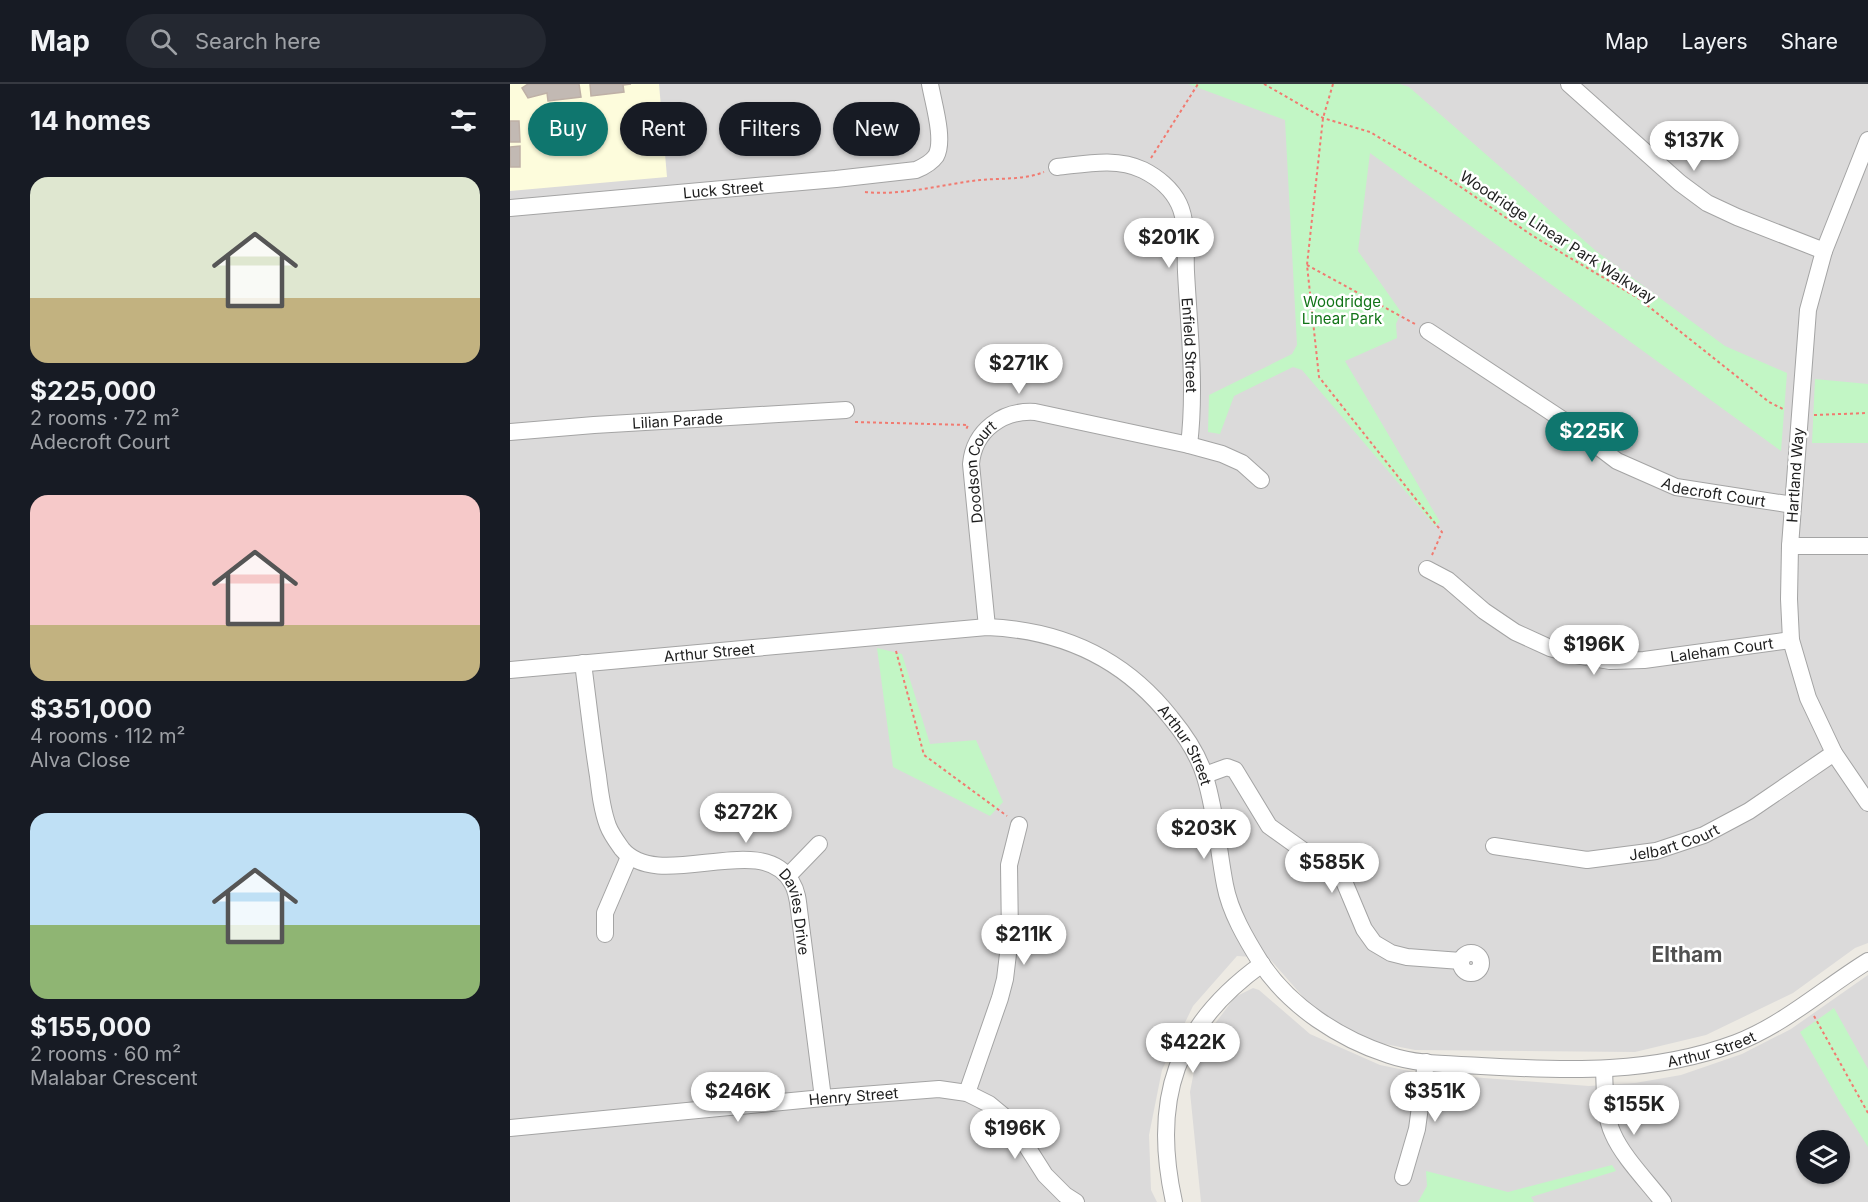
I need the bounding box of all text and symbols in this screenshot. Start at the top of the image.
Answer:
search box [126,14,546,68]
text: Map [30,24,90,58]
icon: search [147,25,180,58]
text: Search here [195,28,321,54]
text: Map [1605,29,1649,54]
text: Layers [1682,29,1748,54]
text: Share [1781,29,1838,54]
chip: Buy [528,102,608,156]
chip: Rent [620,102,707,156]
chip: Filters [719,102,821,156]
chip: New [833,102,920,156]
icon: filters [447,104,480,137]
text: 14 homes [30,105,151,136]
pin: $137K [1652,121,1736,172]
text: $137K [1664,128,1724,152]
street label: Woodridge Linear Park Walkway [1456,166,1660,308]
street label: Luck Street [682,176,764,202]
icon: home [201,216,309,324]
pin: $201K [1127,218,1211,269]
text: $201K [1138,225,1200,249]
park label: Woodridge Linear Park [1302,292,1383,328]
street label: Enfield Street [1178,297,1202,393]
pin: $271K [977,344,1061,395]
text: $271K [989,351,1049,375]
text: $225,000 [30,375,156,406]
text: 2 rooms · 72 m² [30,406,180,430]
street label: Lilian Parade [632,408,724,432]
pin: $225K [1550,412,1634,463]
street label: Doodson Court [961,416,1000,524]
text: $225K [1559,419,1625,443]
street label: Hartland Way [1782,426,1808,523]
text: Adecroft Court [30,430,170,454]
street label: Adecroft Court [1659,472,1767,510]
icon: home [201,534,309,642]
pin: $196K [1552,625,1636,676]
text: $196K [1563,632,1625,656]
street label: Laleham Court [1669,633,1774,666]
street label: Arthur Street [663,638,756,666]
text: $351,000 [30,693,152,724]
street label: Arthur Street [1154,700,1216,787]
text: 4 rooms · 112 m² [30,724,185,748]
text: Alva Close [30,748,130,772]
pin: $272K [704,793,788,844]
text: $272K [714,800,778,824]
pin: $203K [1162,809,1246,860]
text: $203K [1171,816,1237,840]
street label: Jelbart Court [1628,819,1722,864]
pin: $585K [1290,843,1374,894]
text: $585K [1299,850,1365,874]
icon: home [201,852,309,960]
street label: Davies Drive [775,864,814,956]
pin: $211K [982,915,1066,966]
text: $211K [995,922,1053,946]
district label: Eltham [1652,942,1722,967]
text: $155,000 [30,1011,151,1042]
pin: $422K [1151,1023,1235,1074]
street label: Arthur Street [1666,1026,1759,1071]
text: $422K [1160,1030,1226,1054]
text: 2 rooms · 60 m² [30,1042,181,1066]
text: Malabar Crescent [30,1066,198,1090]
pin: $246K [696,1072,780,1123]
pin: $351K [1393,1072,1477,1123]
text: $246K [705,1079,771,1103]
text: $351K [1404,1079,1466,1103]
street label: Henry Street [808,1083,899,1109]
pin: $155K [1592,1085,1676,1136]
text: $155K [1603,1092,1665,1116]
pin: $196K [973,1109,1057,1160]
text: $196K [984,1116,1046,1140]
map controls [1796,1130,1850,1184]
button: layers [1796,1130,1850,1184]

